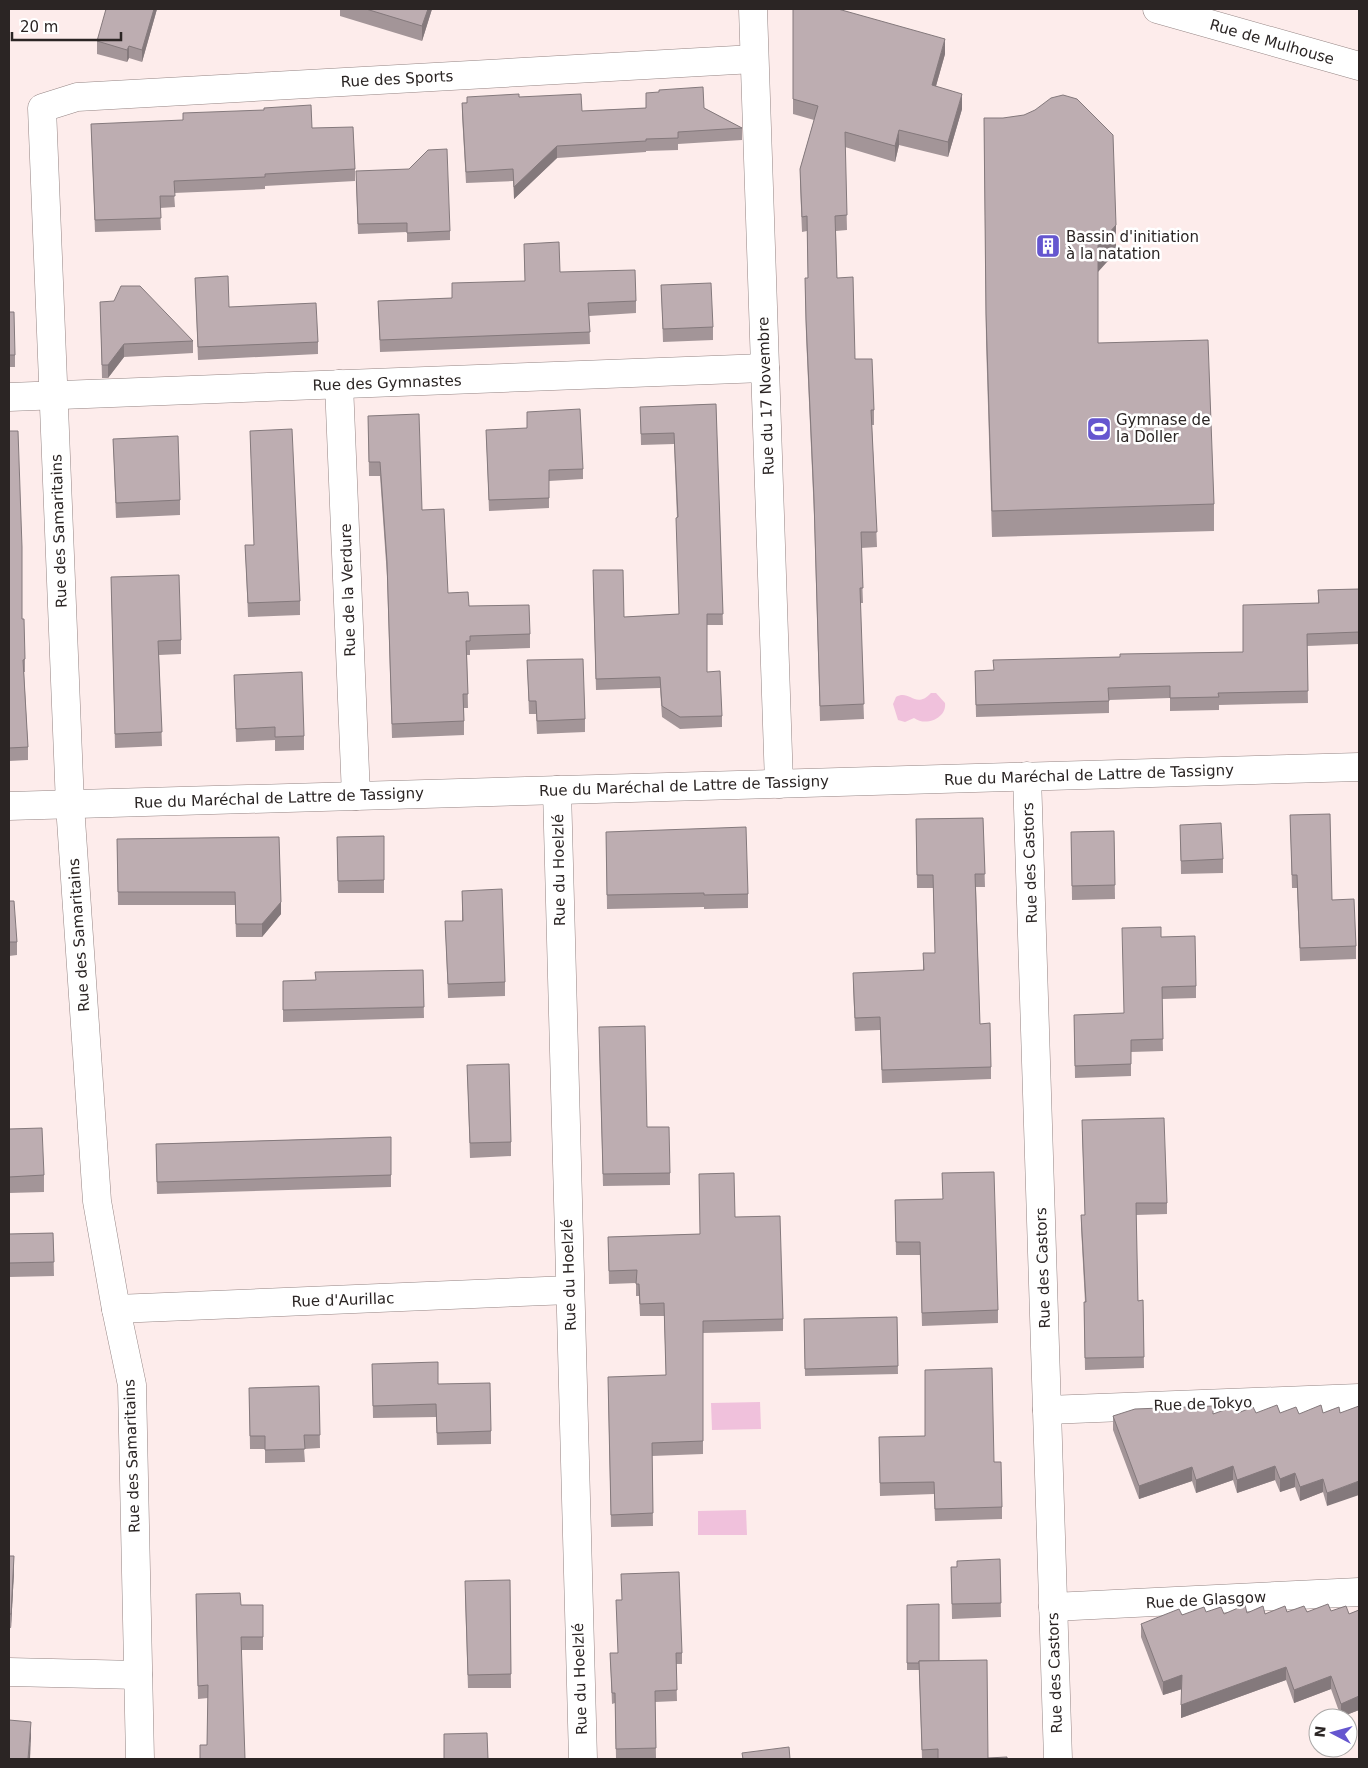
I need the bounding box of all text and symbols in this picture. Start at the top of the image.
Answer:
scale bar [12,10,121,42]
street label: Rue de Mulhouse [1208,16,1336,68]
text: 20 m [20,18,58,36]
street label: Rue des Sports [340,67,454,91]
place label: Bassin d'initiation à la natation [1066,228,1199,263]
building icon: Bassin d'initiation à la natation [1035,233,1061,259]
street label: Rue du 17 Novembre [754,316,778,476]
street label: Rue des Gymnastes [312,371,462,395]
place label: Gymnase de la Doller [1116,411,1210,446]
sports icon: Gymnase de la Doller [1086,416,1112,442]
street label: Rue des Samaritains [47,454,71,608]
street label: Rue de la Verdure [337,523,359,657]
street label: Rue du Maréchal de Lattre de Tassigny [944,761,1234,789]
street label: Rue du Maréchal de Lattre de Tassigny [539,772,829,800]
street label: Rue du Maréchal de Lattre de Tassigny [134,784,424,812]
street label: Rue des Castors [1019,802,1041,924]
street label: Rue du Hoelzlé [549,814,569,926]
street label: Rue des Samaritains [65,857,93,1012]
street label: Rue des Castors [1032,1207,1054,1329]
street label: Rue du Hoelzlé [558,1219,580,1331]
street label: Rue d'Aurillac [291,1289,395,1311]
street label: Rue des Samaritains [120,1379,144,1533]
street label: Rue de Tokyo [1153,1393,1253,1415]
street label: Rue de Glasgow [1145,1588,1267,1612]
street label: Rue des Castors [1044,1612,1066,1734]
street label: Rue du Hoelzlé [569,1623,591,1735]
north arrow [1308,1708,1358,1758]
text: N [1312,1725,1329,1738]

